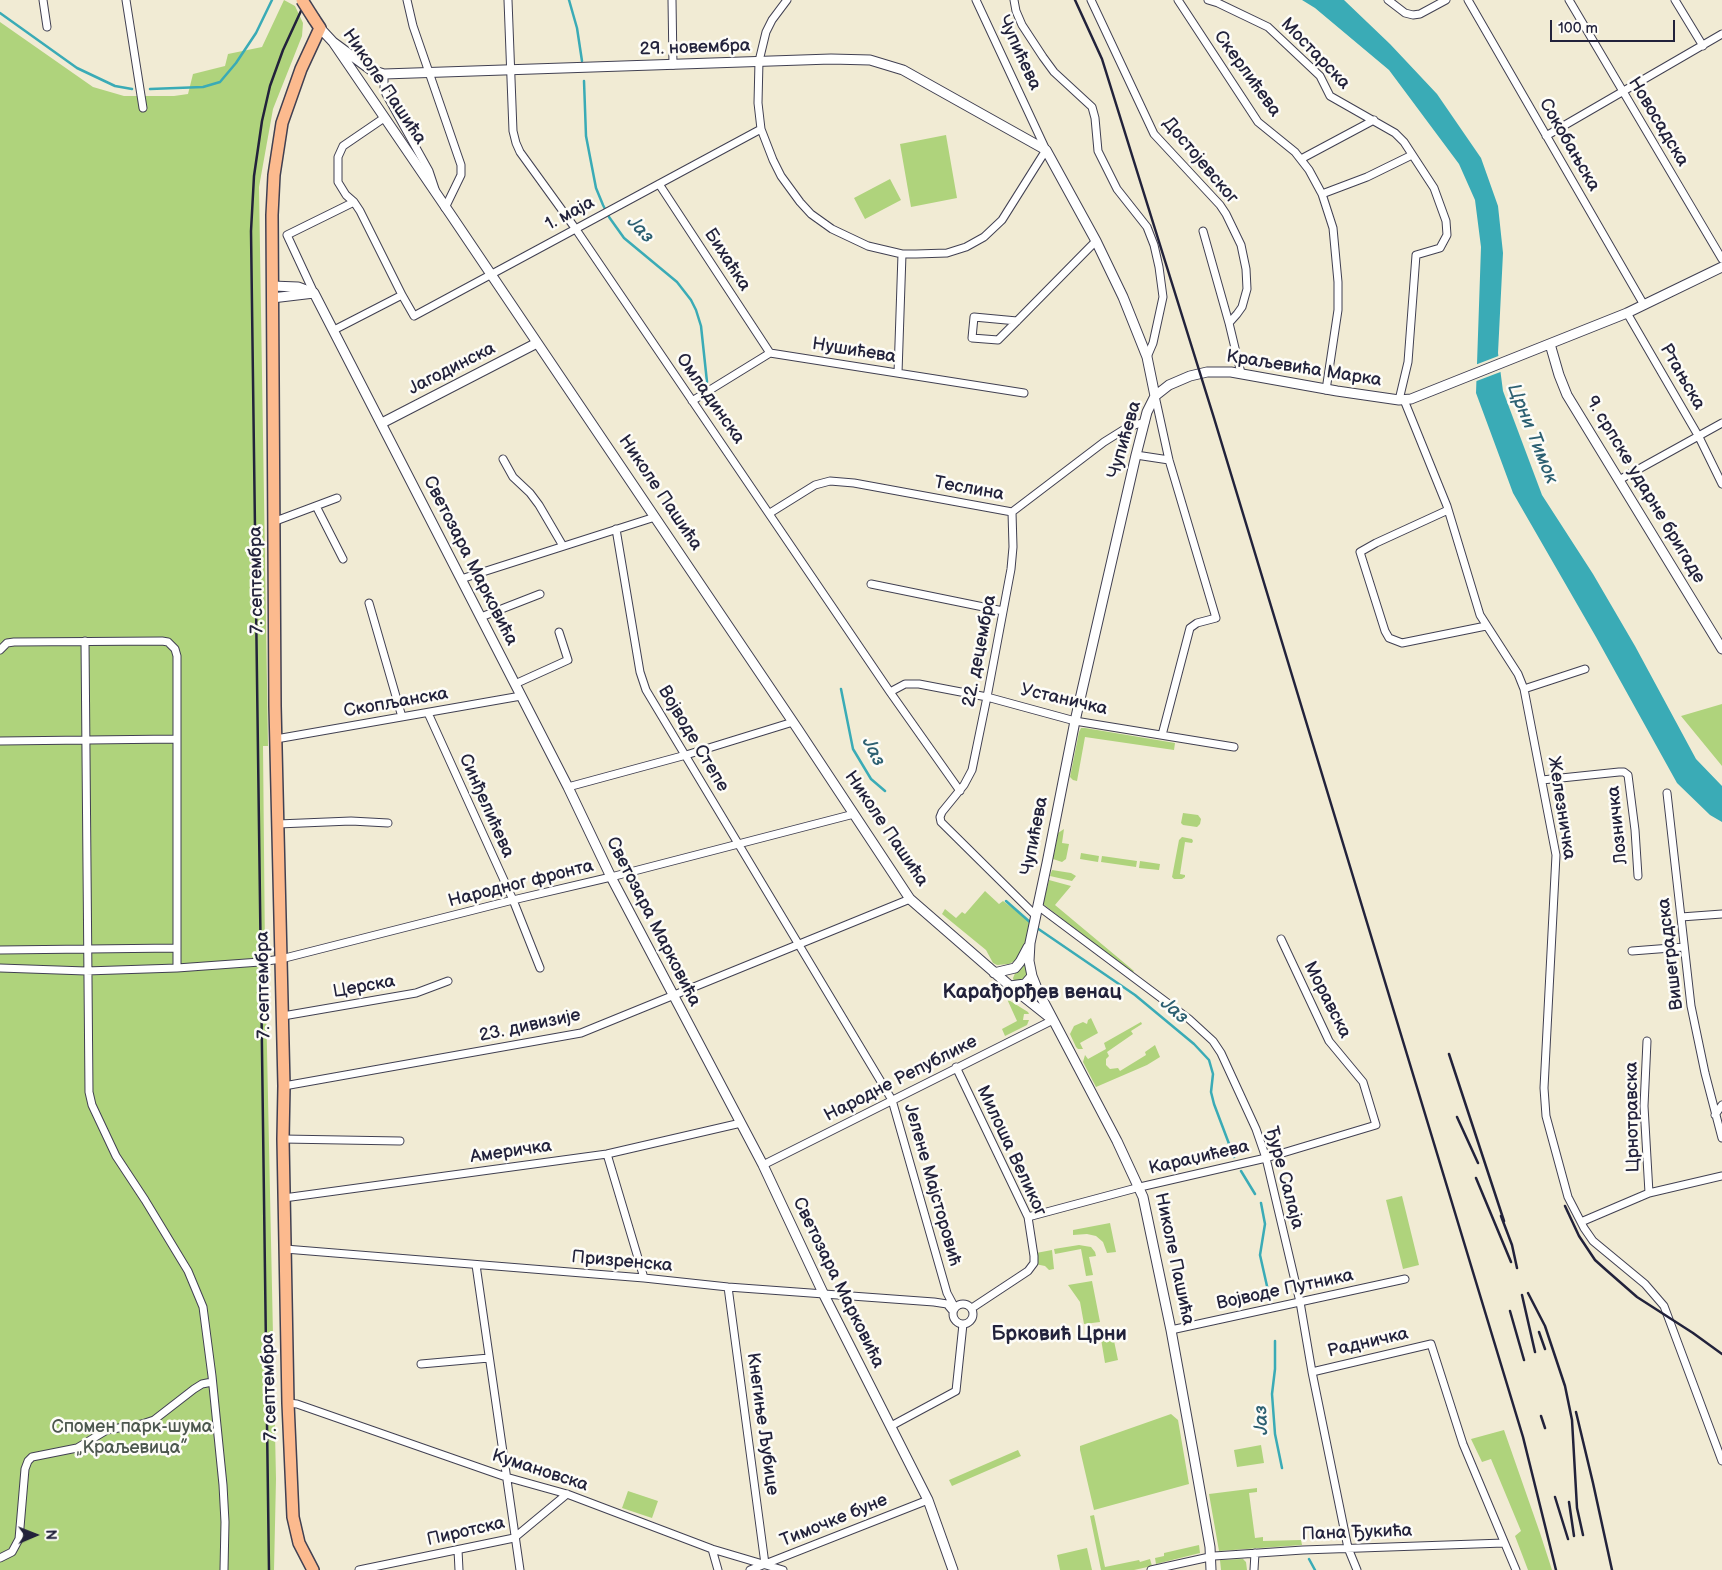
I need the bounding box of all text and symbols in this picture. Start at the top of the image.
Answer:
scale bar [1552,10,1677,42]
street label: Чупићева [992,12,1046,94]
street label: Мостарска [1276,14,1354,94]
text: 100 m [1558,19,1598,38]
street label: Николе Пашића [337,25,431,149]
street label: Скерлићева [1209,27,1285,121]
street label: 29. новембра [639,35,751,61]
street label: Новосадска [1623,73,1693,171]
street label: Сокобањска [1534,95,1604,195]
street label: Достојевског [1157,113,1243,209]
street label: 1. маја [542,192,598,236]
water label: Јаз [622,211,658,249]
street label: Бихаћка [699,225,755,295]
street label: Нушићева [811,334,897,368]
street label: Јагодинска [405,338,499,400]
street label: Ртањска [1654,340,1710,414]
street label: Краљевића Марка [1225,346,1383,392]
street label: Омладинска [671,350,749,448]
water label: Црни Тимок [1502,381,1562,487]
street label: 9. српске ударне бригаде [1580,392,1710,588]
street label: Чупићева [1104,399,1146,481]
street label: Николе Пашића [613,431,707,555]
street label: Теслина [932,472,1006,506]
street label: Светозара Марковића [418,473,522,649]
street label: 7. септембра [245,526,269,634]
street label: 22. децембра [959,593,1001,709]
street label: Устаничка [1018,680,1110,720]
street label: Војводе Степе [653,682,733,796]
street label: Скопљанска [342,683,450,723]
water label: Јаз [856,734,890,770]
street label: Синђелићева [453,751,519,861]
street label: Железничка [1542,755,1580,861]
street label: Николе Пашића [839,767,933,891]
street label: Лозничка [1603,785,1633,865]
street label: Чупићева [1017,795,1053,877]
street label: Светозара Марковића [601,834,705,1010]
street label: Народног фронта [446,856,596,912]
street label: Вишеградска [1653,897,1689,1011]
street label: 7. септембра [252,931,276,1039]
street label: Моравска [1298,958,1356,1042]
street label: Церска [331,971,397,1003]
district label: Карађорђев венац [942,981,1122,1005]
water label: Јаз [1155,993,1193,1029]
street label: 23. дивизије [477,1005,583,1047]
street label: Народне Републике [821,1031,981,1127]
street label: Црнотравска [1621,1062,1645,1172]
street label: Милоша Великог [971,1082,1051,1220]
street label: Јелене Мајсторовић [898,1101,966,1269]
street label: Ђуре Салаја [1260,1124,1308,1232]
street label: Америчка [469,1136,553,1168]
street label: Караџићева [1147,1136,1251,1180]
street label: Николе Пашића [1149,1191,1199,1327]
street label: Светозара Марковића [787,1194,889,1372]
street label: Призренска [571,1247,673,1277]
street label: Војводе Путника [1215,1265,1355,1315]
district label: Брковић Црни [991,1323,1127,1347]
street label: Радничка [1325,1323,1411,1363]
street label: 7. септембра [257,1333,283,1441]
street label: Кнегиње Љубице [741,1351,783,1497]
water label: Јаз [1250,1405,1274,1435]
park label: Спомен парк-шума „Краљевица” [52,1416,212,1458]
street label: Кумановска [489,1445,591,1497]
street label: Тимочке буне [777,1490,891,1552]
north arrow [10,1510,60,1560]
street label: Пиротска [425,1513,507,1551]
street label: Пана Ђукића [1301,1520,1413,1546]
text: N [42,1529,59,1540]

